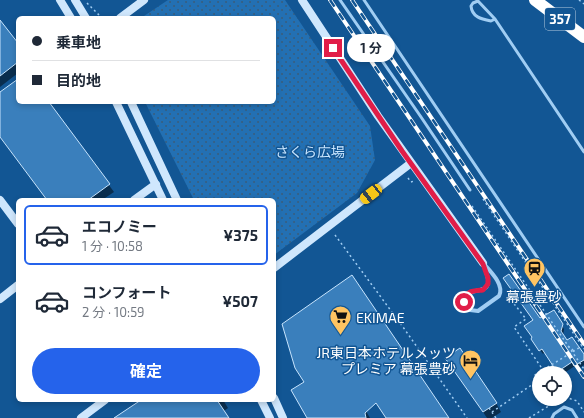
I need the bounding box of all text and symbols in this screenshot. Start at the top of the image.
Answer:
road number: 357 [545,8,575,30]
text: 乗車地 [56,33,101,51]
callout: 1 分 [347,34,395,62]
route end [324,39,342,57]
text: 1 分 [360,40,382,56]
text: 目的地 [56,71,101,89]
park label: さくら広場 [275,143,345,160]
car [358,182,384,206]
icon: car [34,217,70,253]
text: エコノミー [82,217,157,235]
text: ¥375 [223,226,258,244]
text: 1 分 · 10:58 [82,238,143,254]
station icon: 幕張豊砂 [521,255,547,288]
icon: car [34,283,70,319]
text: コンフォート [82,283,172,301]
place label: 幕張豊砂 [506,288,562,305]
text: ¥507 [222,292,258,310]
route start [455,293,473,311]
text: 2 分 · 10:59 [82,304,145,320]
supermarket icon: EKIMAE [327,304,353,337]
place label: EKIMAE [356,309,405,326]
place label: JR東日本ホテルメッツ プレミア 幕張豊砂 [317,344,456,377]
hotel icon: JR東日本ホテルメッツ プレミア 幕張豊砂 [458,347,484,380]
button: 確定 [32,348,260,394]
map controls [532,366,572,406]
button: locate [532,366,572,406]

